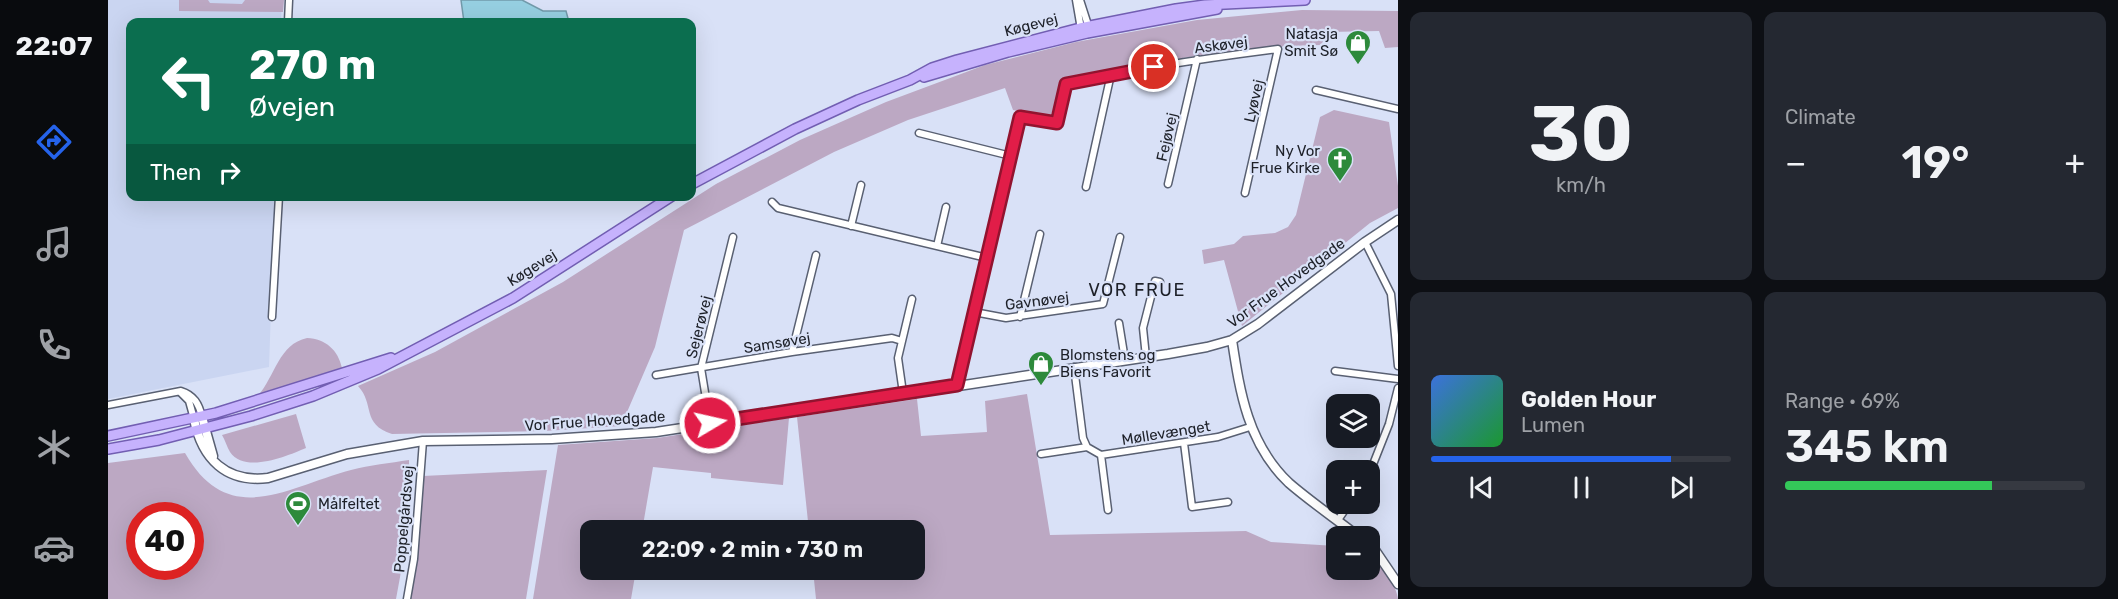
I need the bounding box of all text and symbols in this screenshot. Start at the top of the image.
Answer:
street label: Køgevej [1002,10,1060,40]
place label: Natasja Smit Sø [1284,25,1338,60]
shop icon: Natasja Smit Sø [1343,28,1373,66]
text: 22:07 [16,30,92,62]
street label: Askøvej [1193,33,1249,57]
text: 270 m [249,40,376,90]
pin [1128,41,1179,92]
icon: left [150,42,228,120]
icon: arrive [1137,50,1170,83]
street label: Lyøvej [1240,78,1268,124]
text: 30 [1529,87,1633,180]
text: Øvejen [249,91,335,123]
text: Climate [1785,105,1856,129]
street label: Fejøvej [1153,111,1181,163]
icon: directions [33,121,75,163]
text: 19° [1901,136,1969,189]
place label: Ny Vor Frue Kirke [1251,142,1320,177]
text: − [1785,143,1806,182]
text: + [2064,143,2085,182]
church icon: Ny Vor Frue Kirke [1325,145,1355,183]
icon: right [213,156,246,189]
text: Then [150,159,201,186]
text: km/h [1556,173,1606,197]
icon: music [33,223,75,265]
street label: Vor Frue Hovedgade [1224,234,1348,332]
street label: Køgevej [504,246,560,290]
district label: VOR FRUE [1088,279,1186,301]
street label: Gavnøvej [1004,288,1070,314]
street label: Sejerøvej [683,294,715,360]
icon: phone [33,324,75,366]
street label: Samsøvej [742,329,812,357]
place label: Blomstens og Biens Favorit [1060,346,1156,381]
shop icon: Blomstens og Biens Favorit [1026,349,1056,387]
text: Golden Hour [1521,386,1656,413]
text: Range · 69% [1785,389,1900,413]
position arrow [678,391,742,455]
map controls [1326,394,1380,580]
button: layers [1326,394,1380,448]
street label: Vor Frue Hovedgade [524,407,666,435]
text: Lumen [1521,413,1585,437]
street label: Møllevænget [1120,417,1212,449]
text: 345 km [1785,420,1949,473]
icon: climate [33,426,75,468]
button: + [1326,460,1380,514]
street label: Poppelgårdsvej [390,465,418,573]
icon: previous [1465,471,1498,504]
icon: pause [1565,471,1598,504]
icon: next [1665,471,1698,504]
sports icon: Målfeltet [283,489,313,527]
place label: Målfeltet [318,495,380,513]
speed limit sign: 40 [126,502,204,580]
button: − [1326,526,1380,580]
icon: car [33,527,75,569]
text: 22:09 · 2 min · 730 m [642,536,863,563]

